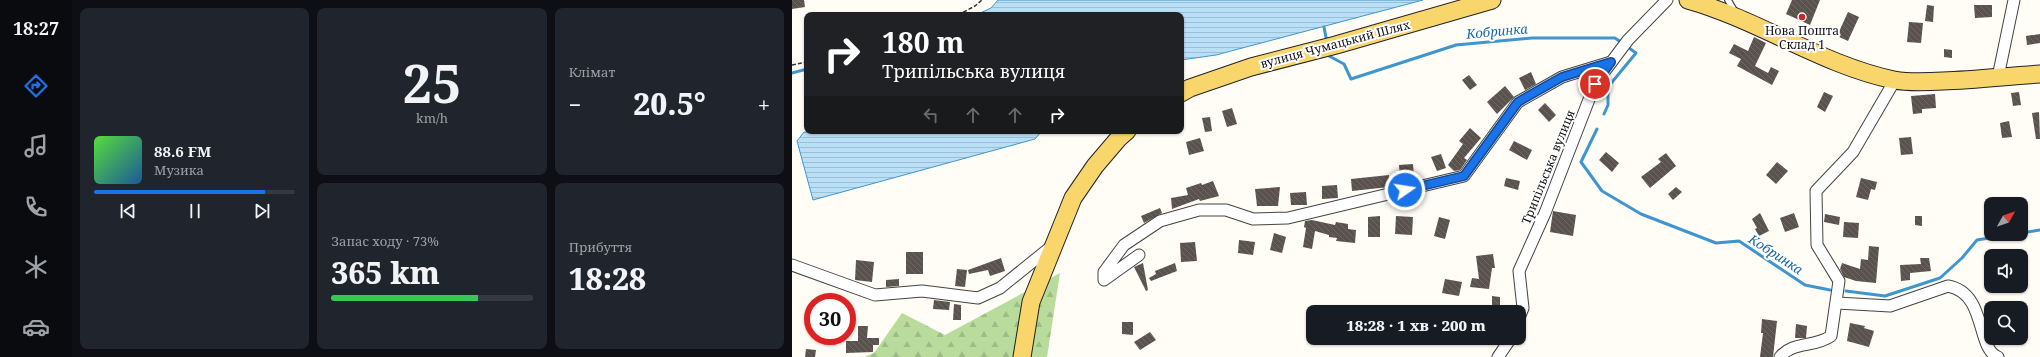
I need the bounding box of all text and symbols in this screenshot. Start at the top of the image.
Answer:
marker: Нова Пошта Склад 1 [1797,12,1807,22]
text: 18:27 [13,16,59,40]
street label: вулиця Чумацький Шлях [1258,16,1412,72]
water label: Кобринка [1465,19,1529,43]
place label: Нова Пошта Склад 1 [1765,22,1839,53]
text: 180 m [882,23,964,61]
icon: right [816,28,868,80]
text: 25 [403,47,461,118]
text: Трипільська вулиця [882,59,1065,83]
text: Клімат [569,63,615,81]
pin [1578,67,1612,101]
icon: directions [22,72,50,100]
icon: arrive [1584,73,1606,95]
text: 20.5° [633,83,706,124]
text: − [569,89,581,119]
text: + [758,89,770,119]
icon: left [920,104,942,126]
icon: ahead [962,104,984,126]
icon: ahead [1004,104,1026,126]
icon: right [1046,104,1068,126]
street label: Трипільська вулиця [1517,107,1579,227]
text: km/h [416,109,448,127]
icon: music [22,132,50,160]
text: 88.6 FM [154,141,211,161]
text: Музика [154,161,204,179]
position arrow [1384,169,1426,211]
icon: phone [22,193,50,221]
north arrow [1984,197,2028,241]
map controls [1984,197,2028,345]
icon: previous [117,200,139,222]
icon: pause [184,200,206,222]
icon: next [251,200,273,222]
water label: Кобринка [1744,229,1807,279]
text: Запас ходу · 73% [331,232,439,250]
text: Прибуття [569,238,632,256]
button: sound [1984,249,2028,293]
text: 365 km [331,252,440,293]
icon: climate [22,253,50,281]
text: 18:28 [569,258,646,299]
speed limit sign: 30 [804,293,856,345]
button: search [1984,301,2028,345]
icon: car [22,313,50,341]
text: 18:28 · 1 хв · 200 m [1346,315,1486,335]

